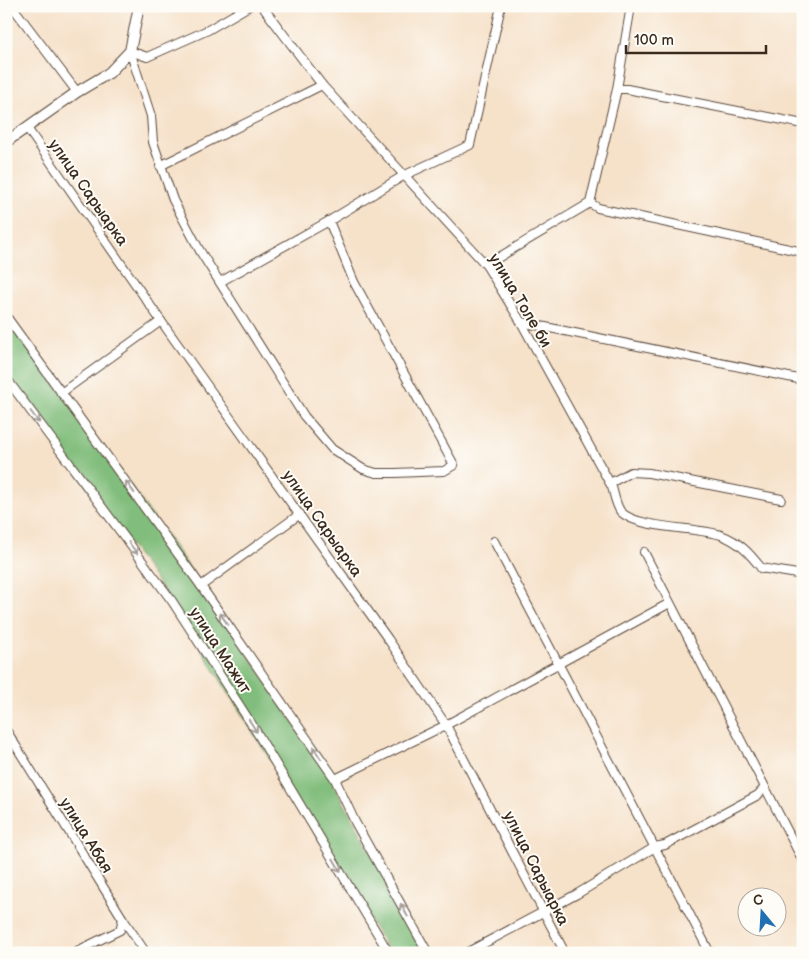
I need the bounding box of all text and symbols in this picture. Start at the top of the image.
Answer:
scale bar [626,22,766,54]
text: 100 m [634,31,674,50]
street label: улица Сарыарка [44,136,132,250]
street label: улица Толе би [484,250,555,351]
one-way arrow [30,410,41,423]
street label: улица Сарыарка [278,467,366,581]
one-way arrow [125,480,135,494]
one-way arrow [127,540,138,554]
street label: улица Мажит [185,604,255,698]
one-way arrow [219,612,229,626]
one-way arrow [248,718,258,732]
one-way arrow [312,746,322,760]
street label: улица Абая [55,795,116,877]
street label: улица Сарыарка [499,808,573,929]
one-way arrow [332,857,342,871]
north arrow [736,886,786,936]
text: С [751,890,766,910]
one-way arrow [399,903,408,918]

